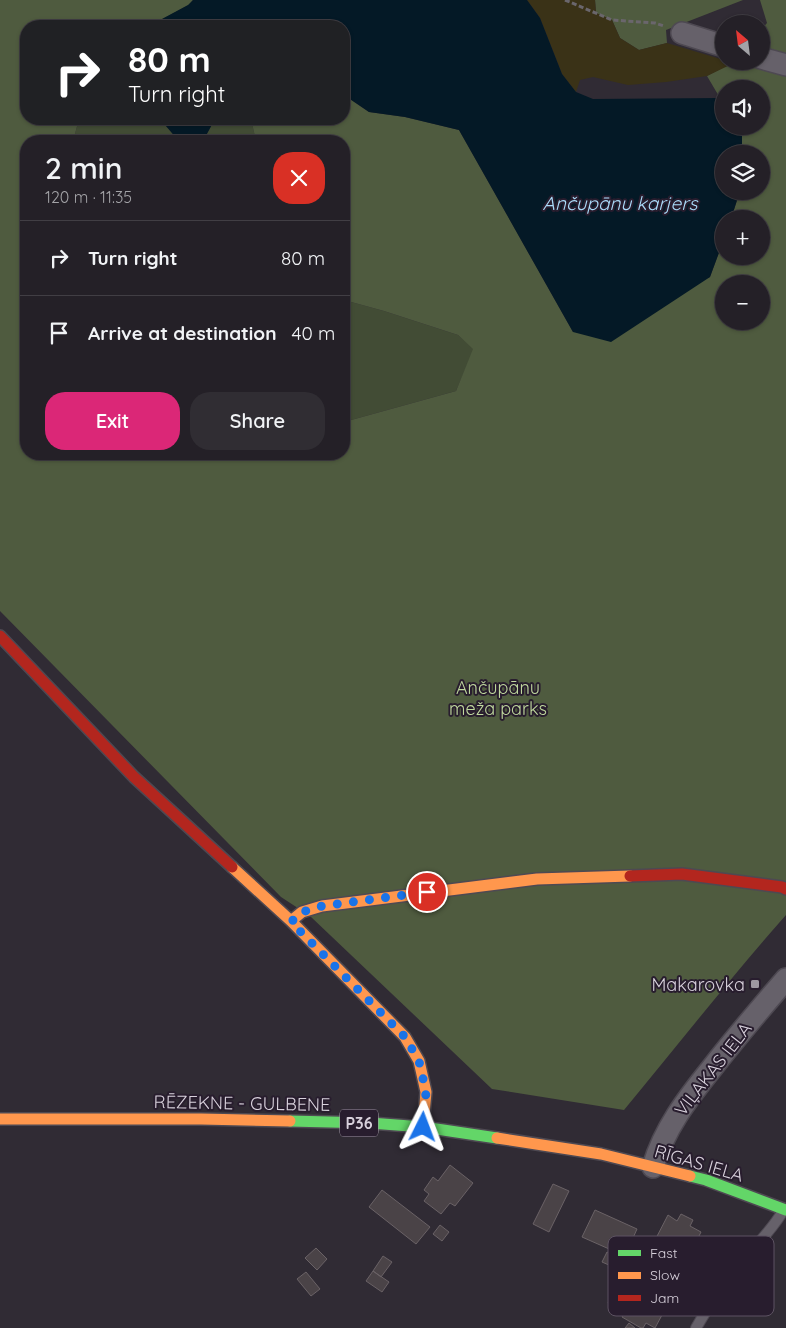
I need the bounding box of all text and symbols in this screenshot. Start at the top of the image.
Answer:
north arrow [715,15,770,70]
map controls [715,15,770,330]
text: 80 m [128,37,211,81]
icon: right [45,40,110,105]
text: Turn right [128,80,225,108]
button: sound [715,80,770,135]
button: layers [715,145,770,200]
text: 2 min [45,149,122,187]
button: close [273,152,325,204]
text: 120 m · 11:35 [45,187,132,207]
water label: Ančupānu karjers [543,191,698,215]
button: + [715,210,770,265]
icon: right [45,244,73,272]
text: Turn right [88,246,177,270]
text: 80 m [281,246,325,270]
button: − [715,275,770,330]
icon: arrive [45,319,73,347]
text: Arrive at destination [88,321,277,345]
text: 40 m [292,321,335,345]
button: Exit [45,392,180,450]
button: Share [190,392,325,450]
park label: Ančupānu meža parks [449,676,547,720]
pin [406,871,448,913]
icon: arrive [413,878,441,906]
place label: Makarovka [651,973,745,996]
marker: Makarovka [749,978,761,990]
street label: VIĻAKAS IELA [669,1017,757,1120]
street label: RĒZEKNE - GULBENE [154,1090,330,1116]
position arrow [396,1100,448,1152]
road number: P36 [340,1110,378,1136]
street label: RĪGAS IELA [652,1139,747,1187]
legend [608,1236,774,1316]
text: Fast [650,1244,678,1262]
text: Slow [650,1266,680,1284]
text: Jam [650,1289,679,1307]

